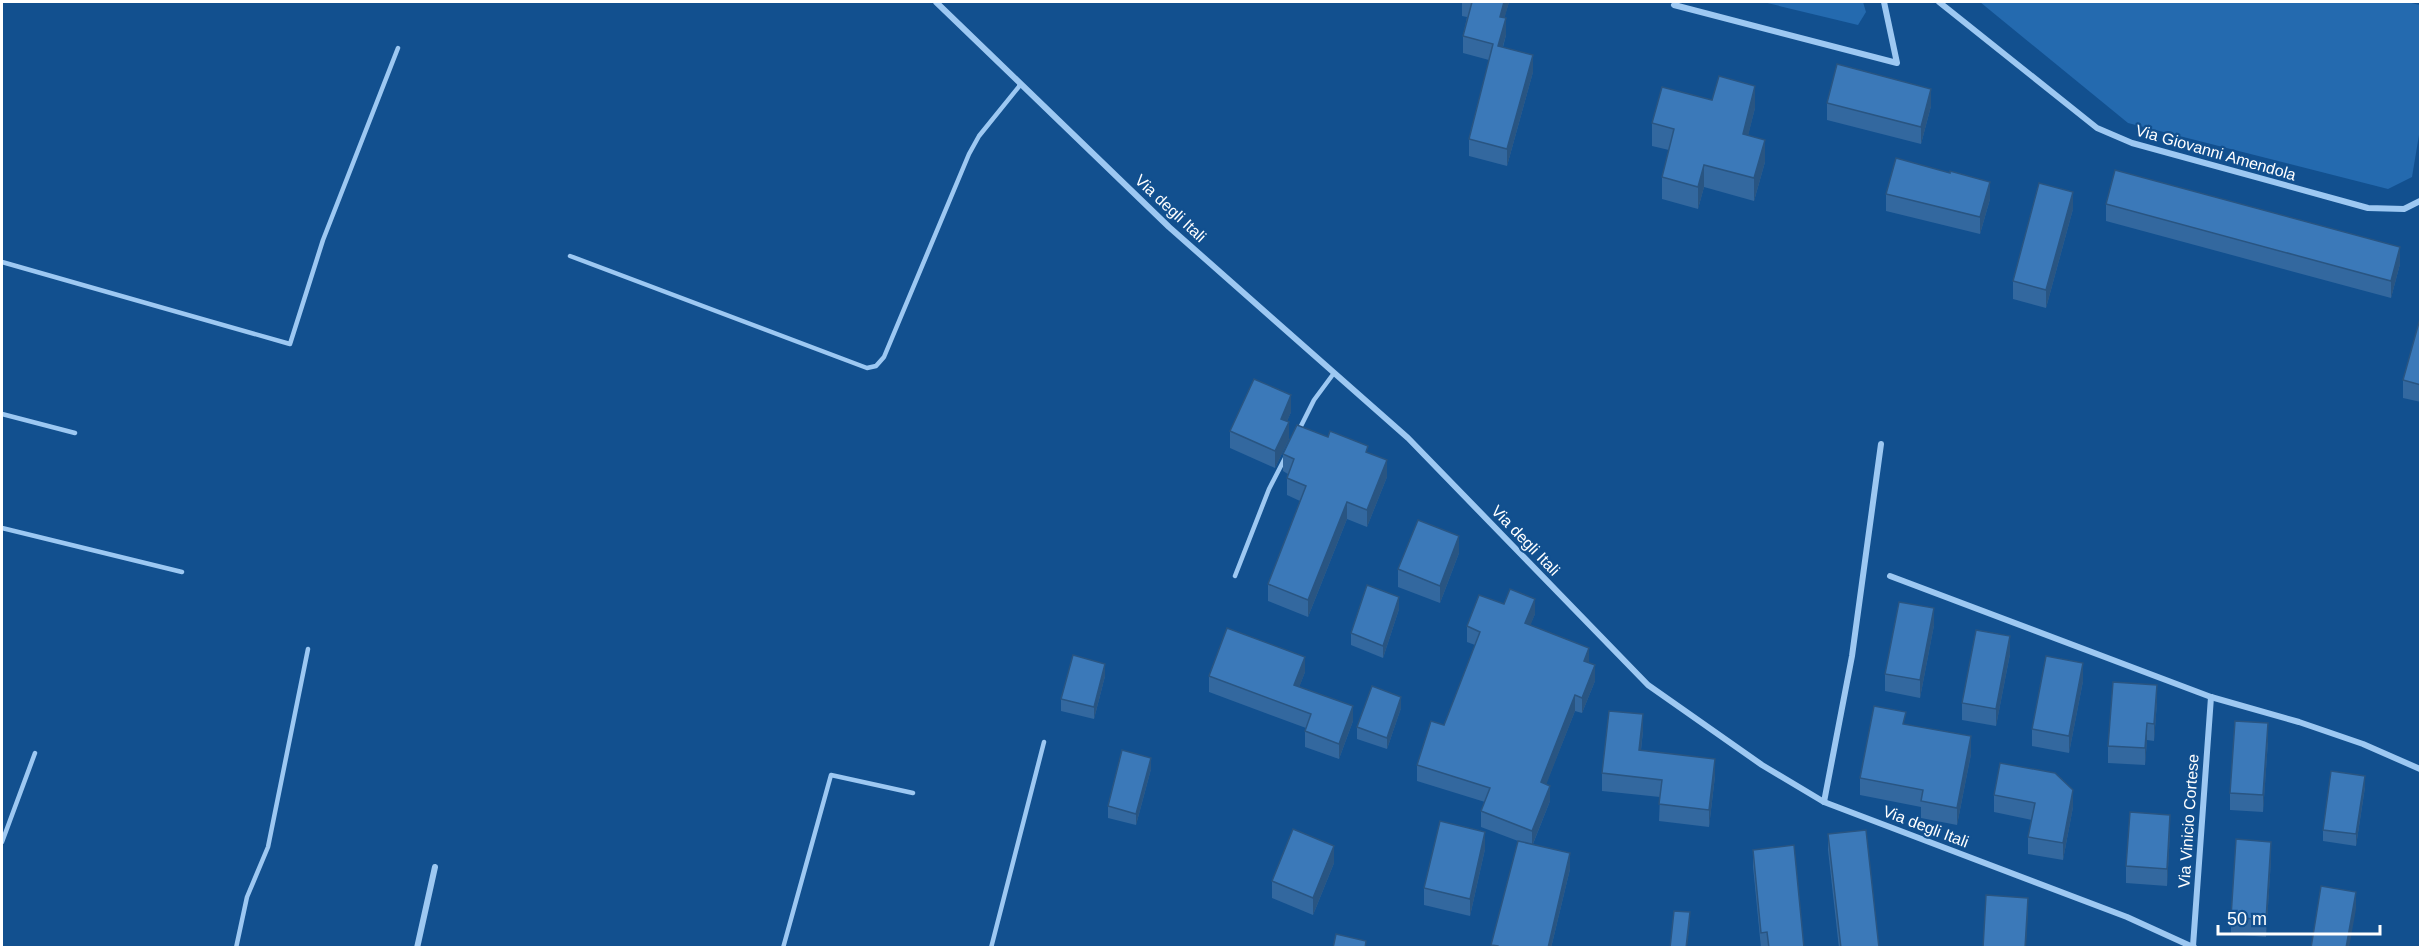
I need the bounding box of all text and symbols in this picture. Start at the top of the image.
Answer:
street label: Via Giovanni Amendola [2134,121,2298,184]
street label: Via degli Itali [1132,171,1210,245]
street label: Via degli Itali [1488,502,1563,579]
street label: Via Vinicio Cortese [2175,753,2202,889]
street label: Via degli Itali [1881,802,1971,851]
scale bar [2218,898,2380,936]
text: 50 m [2227,909,2267,929]

